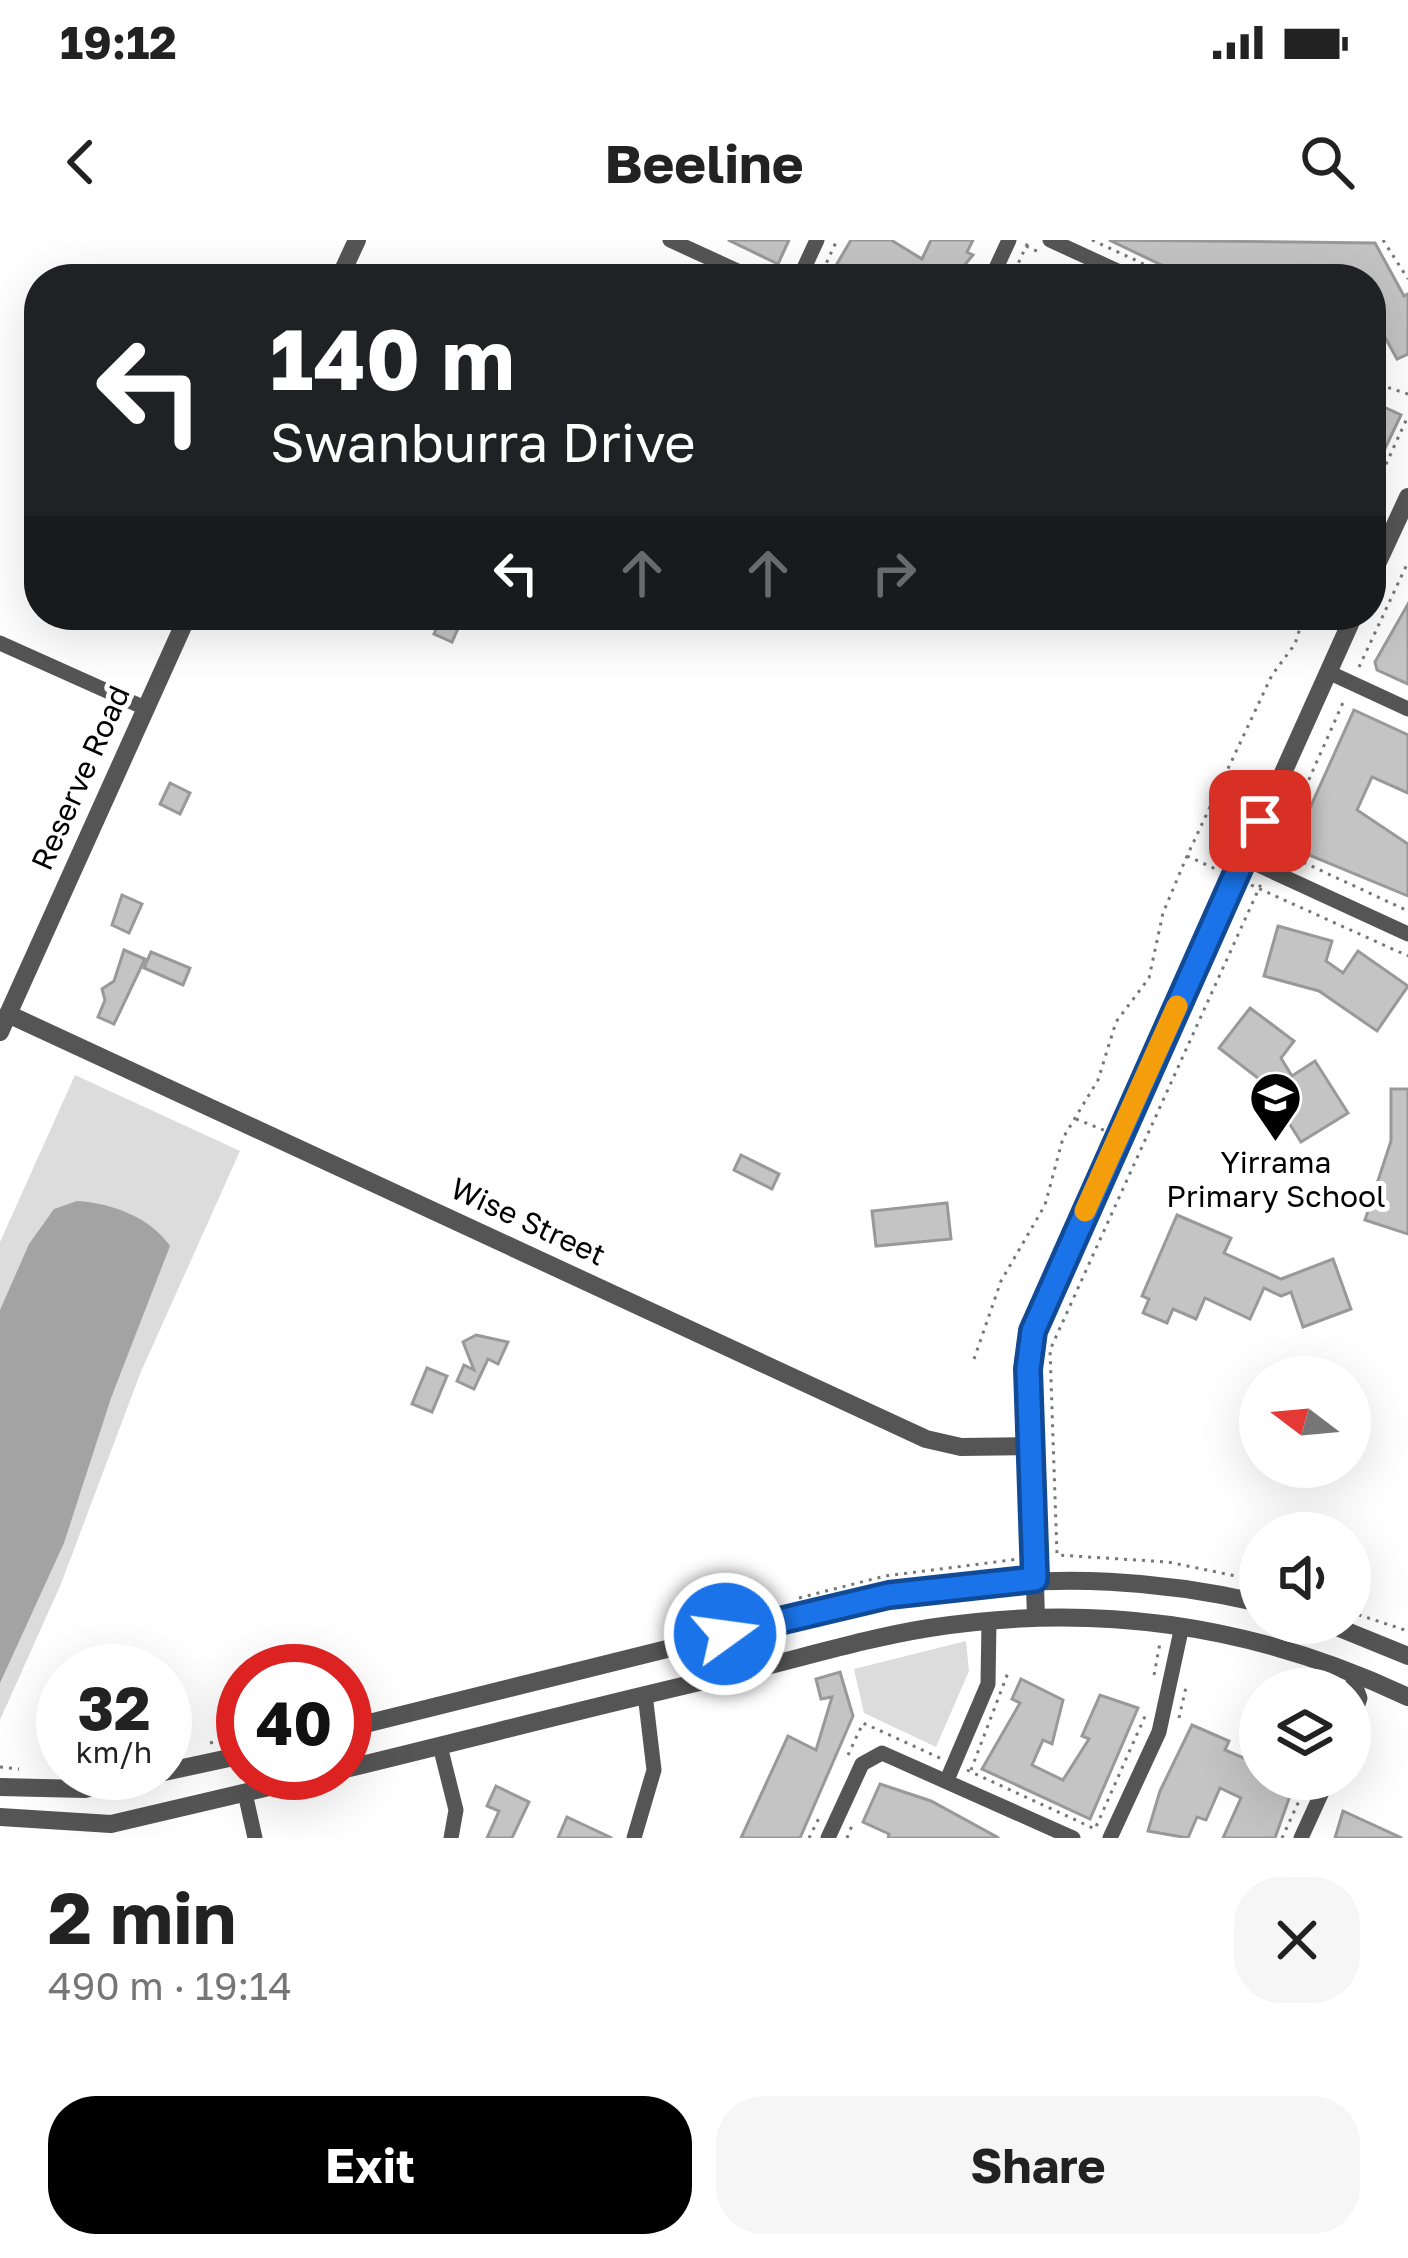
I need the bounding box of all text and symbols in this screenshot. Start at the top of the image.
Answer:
text: 19:12 [60,15,177,69]
icon: back [48,129,114,195]
icon: search [1294,129,1360,195]
text: Beeline [604,130,804,195]
text: 140 m [270,308,515,408]
icon: left [72,312,228,468]
text: Swanburra Drive [270,409,696,474]
icon: left [483,540,549,606]
icon: ahead [609,540,675,606]
icon: ahead [735,540,801,606]
icon: right [861,540,927,606]
street label: Reserve Road [23,680,137,875]
pin [1209,770,1311,872]
icon: arrive [1227,788,1293,854]
school or university icon: Yirrama Primary School [1248,1070,1304,1144]
place label: Yirrama Primary School [1166,1144,1386,1214]
street label: Wise Street [445,1170,611,1273]
north arrow [1239,1356,1371,1488]
map controls [1239,1356,1371,1800]
button: sound [1239,1512,1371,1644]
position arrow [662,1571,788,1697]
speed limit sign: 40 [216,1644,372,1800]
button: layers [1239,1668,1371,1800]
text: 32 [77,1671,151,1743]
text: km/h [76,1734,152,1770]
text: 2 min [48,1873,236,1960]
button: close [1234,1877,1360,2003]
text: 490 m · 19:14 [48,1962,292,2009]
button: Exit [48,2096,692,2234]
button: Share [716,2096,1360,2234]

